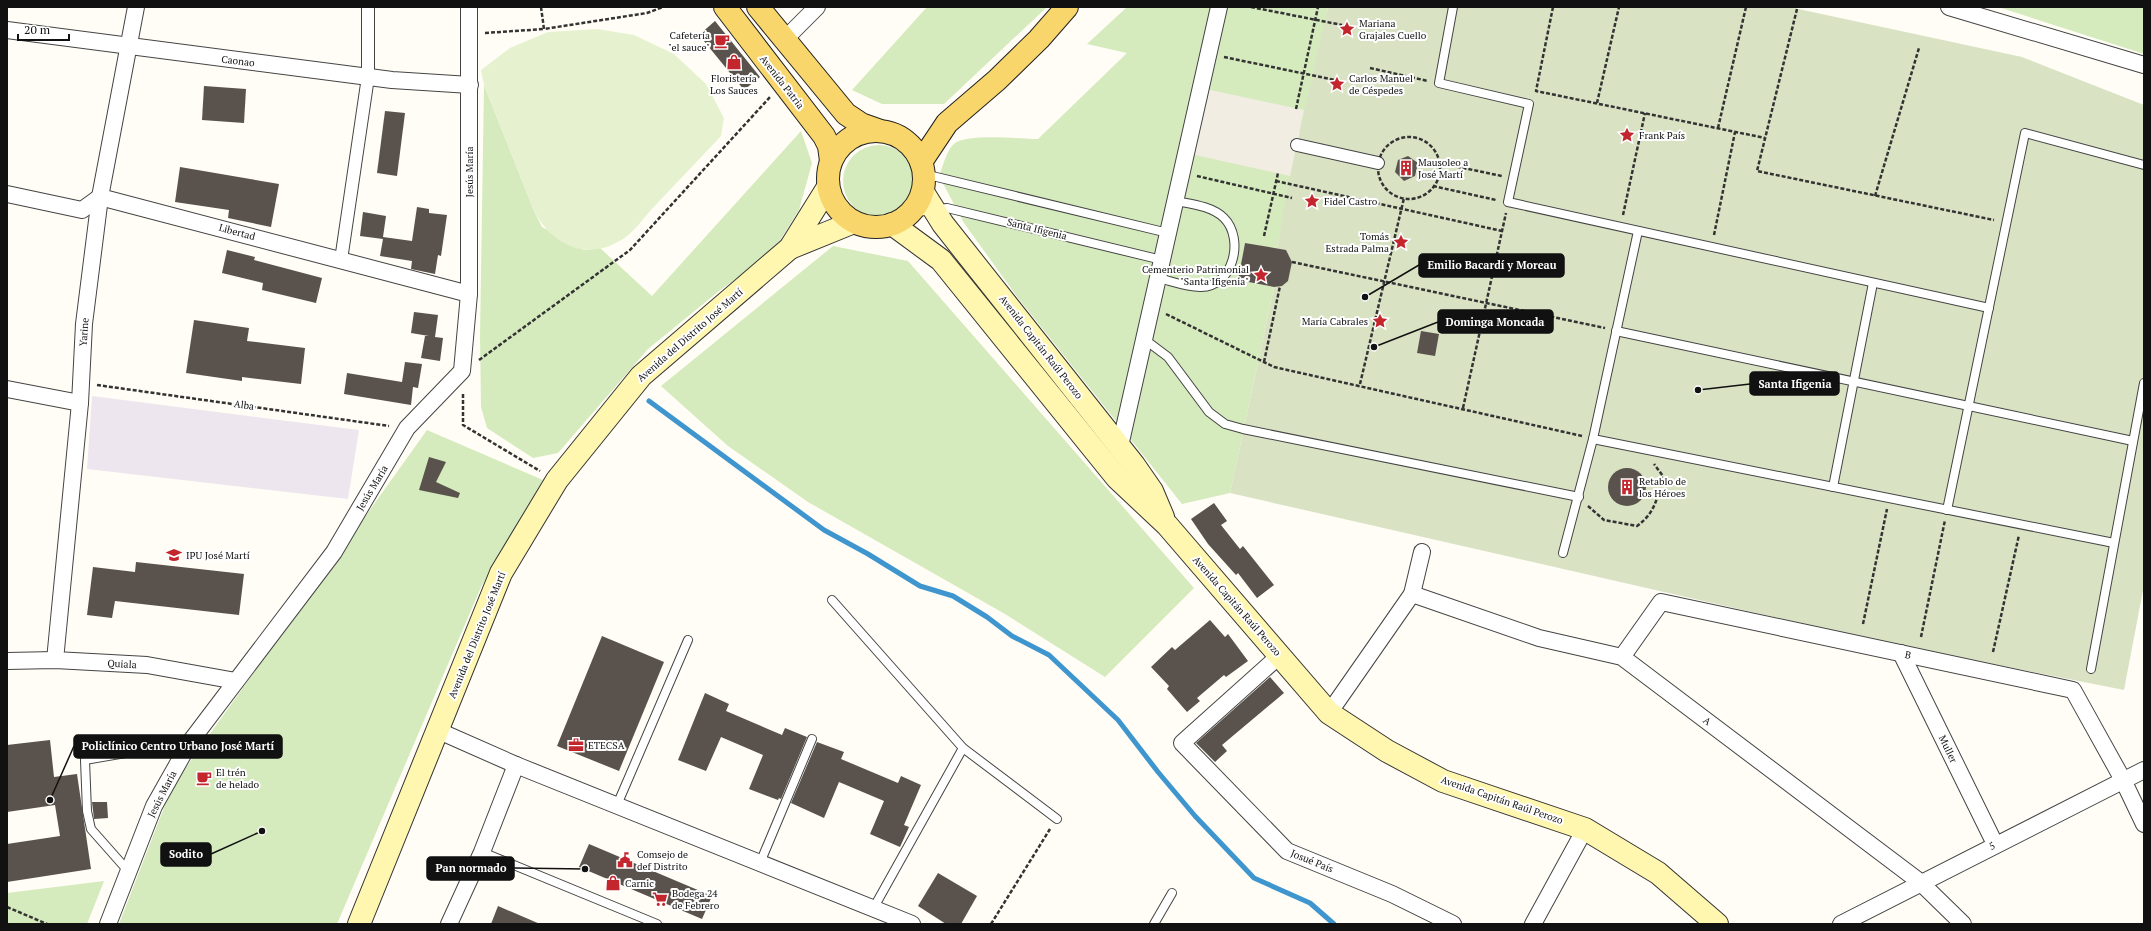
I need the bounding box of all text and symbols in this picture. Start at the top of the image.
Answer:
scale bar [18,16,69,42]
place label: Mariana Grajales Cuello [1359,17,1427,42]
place icon: Mariana Grajales Cuello [1338,20,1356,38]
text: 20 m [24,22,51,37]
place label: Cafetería "el sauce" [668,29,710,54]
cafe icon: Cafetería "el sauce" [713,32,731,50]
street label: Caonao [221,53,256,70]
shop icon: Floristería Los Sauces [725,53,743,71]
street label: Avenida Patria [757,53,807,111]
place label: Floristería Los Sauces [710,72,758,97]
place label: Carlos Manuel de Céspedes [1349,72,1413,97]
place icon: Carlos Manuel de Céspedes [1328,75,1346,93]
place icon: Frank País [1618,126,1636,144]
place label: Frank País [1639,129,1685,142]
street label: Jesús María [463,147,476,197]
place label: Mausoleo a José Martí [1418,156,1468,181]
building icon: Mausoleo a José Martí [1397,159,1415,177]
place icon: Fidel Castro [1303,192,1321,210]
place label: Fidel Castro [1324,195,1378,208]
street label: Santa Ifigenia [1006,215,1068,243]
street label: Libertad [217,221,257,243]
place label: Tomás Estrada Palma [1326,230,1389,255]
place icon: Tomás Estrada Palma [1392,233,1410,251]
callout: Emilio Bacardí y Moreau [1419,254,1564,277]
text: Emilio Bacardí y Moreau [1427,258,1557,272]
place label: Cementerio Patrimonial "Santa Ifigenia" [1142,263,1249,288]
place icon: Cementerio Patrimonial "Santa Ifigenia" [1252,266,1270,284]
street label: Avenida del Distrito José Martí [635,286,745,384]
street label: Avenida Capitán Raúl Perozo [996,293,1086,402]
callout: Dominga Moncada [1438,310,1553,333]
place icon: María Cabrales [1371,312,1389,330]
place label: María Cabrales [1302,315,1368,328]
text: Dominga Moncada [1446,315,1544,329]
street label: Yarine [77,317,91,347]
callout: Santa Ifigenia [1750,372,1839,395]
text: Santa Ifigenia [1758,377,1832,391]
street label: Alba [233,397,255,413]
street label: Jesús María [353,463,391,513]
place label: Retablo de los Héroes [1639,475,1686,500]
building icon: Retablo de los Héroes [1618,478,1636,496]
school or university icon: IPU José Martí [165,546,183,564]
place label: IPU José Martí [186,549,250,562]
street label: Avenida Capitán Raúl Perozo [1190,553,1284,659]
street label: Avenida del Distrito José Martí [446,570,508,700]
street label: B [1904,648,1912,662]
street label: Quiala [107,657,137,671]
street label: A [1700,714,1714,728]
street label: Muller [1936,733,1960,765]
callout: Policlínico Centro Urbano José Martí [74,735,282,758]
office icon: ETECSA [567,736,585,754]
text: Policlínico Centro Urbano José Martí [82,739,275,753]
place label: ETECSA [588,739,625,752]
place label: El trén de helado [216,766,260,791]
street label: Jesús María [145,768,179,820]
cafe icon: El trén de helado [195,769,213,787]
street label: Avenida Capitán Raúl Perozo [1439,773,1565,827]
street label: 5 [1987,839,1997,853]
callout: Sodito [161,843,211,866]
text: Sodito [169,847,203,861]
street label: Josué País [1289,847,1335,875]
place label: Comsejo de def Distrito [637,848,688,873]
public building icon: Comsejo de def Distrito [616,851,634,869]
callout: Pan normado [427,857,514,880]
text: Pan normado [436,861,507,875]
shop icon: Carnic [604,874,622,892]
place label: Carnic [625,877,654,890]
place label: Bodega 24 de Febrero [672,887,720,912]
supermarket icon: Bodega 24 de Febrero [651,890,669,908]

